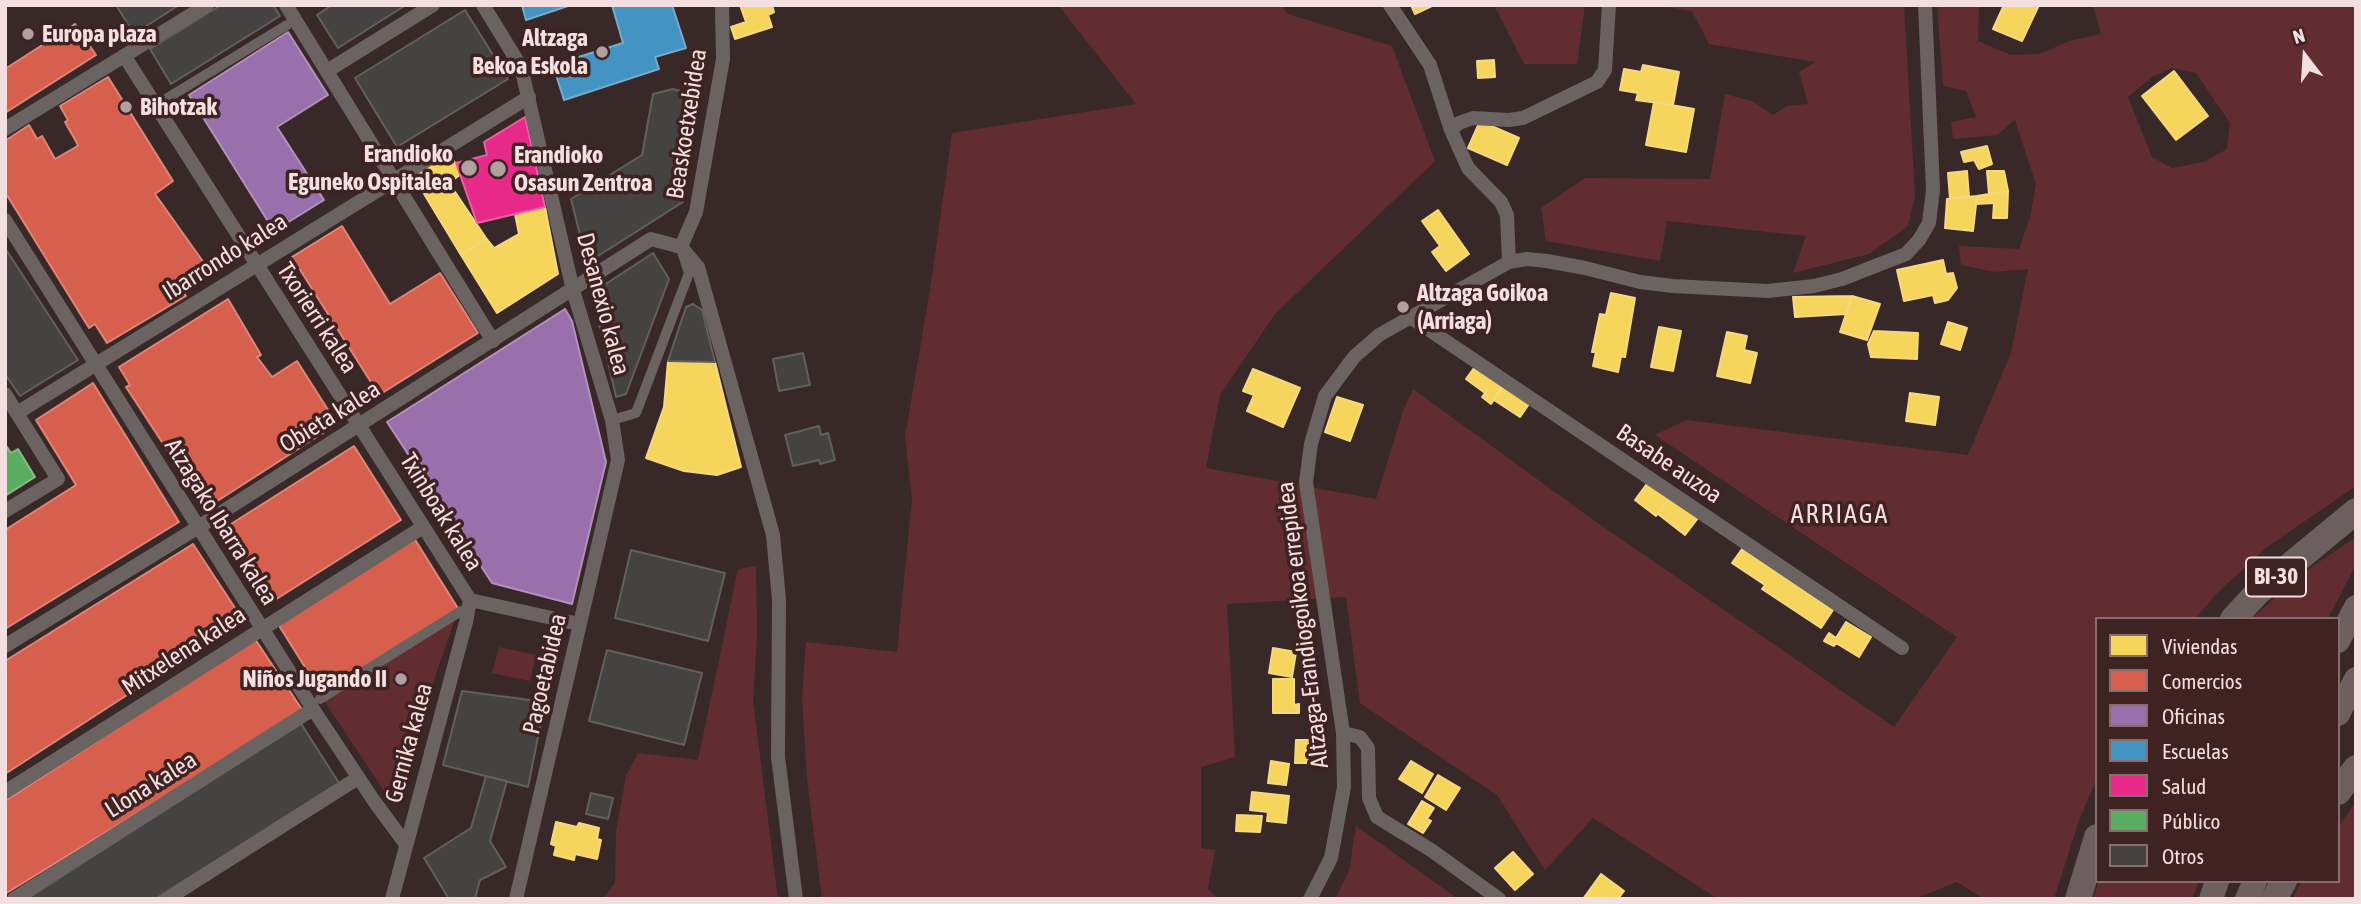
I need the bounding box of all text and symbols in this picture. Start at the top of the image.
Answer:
place label: Europa plaza [42,20,157,48]
north arrow [2270,21,2340,91]
place label: Altzaga Bekoa Eskola [472,24,588,80]
text: N [2290,24,2307,48]
marker: Europa plaza [20,26,36,42]
marker: Altzaga Bekoa Eskola [594,44,610,60]
street label: Beaskoetxebidea [661,47,713,201]
place label: Bihotzak [140,93,217,121]
marker: Bihotzak [118,99,134,115]
place label: Erandioko Eguneko Ospitalea [288,140,453,196]
place label: Erandioko Osasun Zentroa [514,141,652,197]
marker: Erandioko Eguneko Ospitalea [459,158,479,178]
marker: Erandioko Osasun Zentroa [488,159,508,179]
street label: Ibarrondo kalea [157,207,293,307]
street label: Desanexio kalea [570,230,636,378]
street label: Txorierri kalea [271,257,363,379]
place label: Altzaga Goikoa (Arriaga) [1417,279,1548,335]
marker: Altzaga Goikoa (Arriaga) [1395,299,1411,315]
street label: Obieta kalea [274,375,386,459]
street label: Basabe auzoa [1611,418,1727,510]
street label: Atzagako Ibarra kalea [158,433,284,611]
street label: Txinboak kalea [393,448,489,576]
street label: Altzaga-Erandiogoikoa errepidea [1271,480,1335,770]
district label: ARRIAGA [1792,499,1888,531]
road number: BI-30 [2246,558,2306,596]
street label: Mitxelena kalea [117,600,251,702]
street label: Pagoetabidea [517,611,573,737]
legend [2095,617,2340,883]
text: Viviendas [2162,634,2237,658]
place label: Niños Jugando II [243,665,387,693]
text: Comercios [2162,669,2242,693]
marker: Niños Jugando II [393,671,409,687]
street label: Gernika kalea [379,680,439,806]
text: Oficinas [2162,704,2225,728]
text: Escuelas [2162,739,2229,763]
street label: Llona kalea [100,746,202,824]
text: Salud [2162,774,2206,798]
text: Público [2162,809,2220,833]
text: Otros [2162,844,2204,868]

